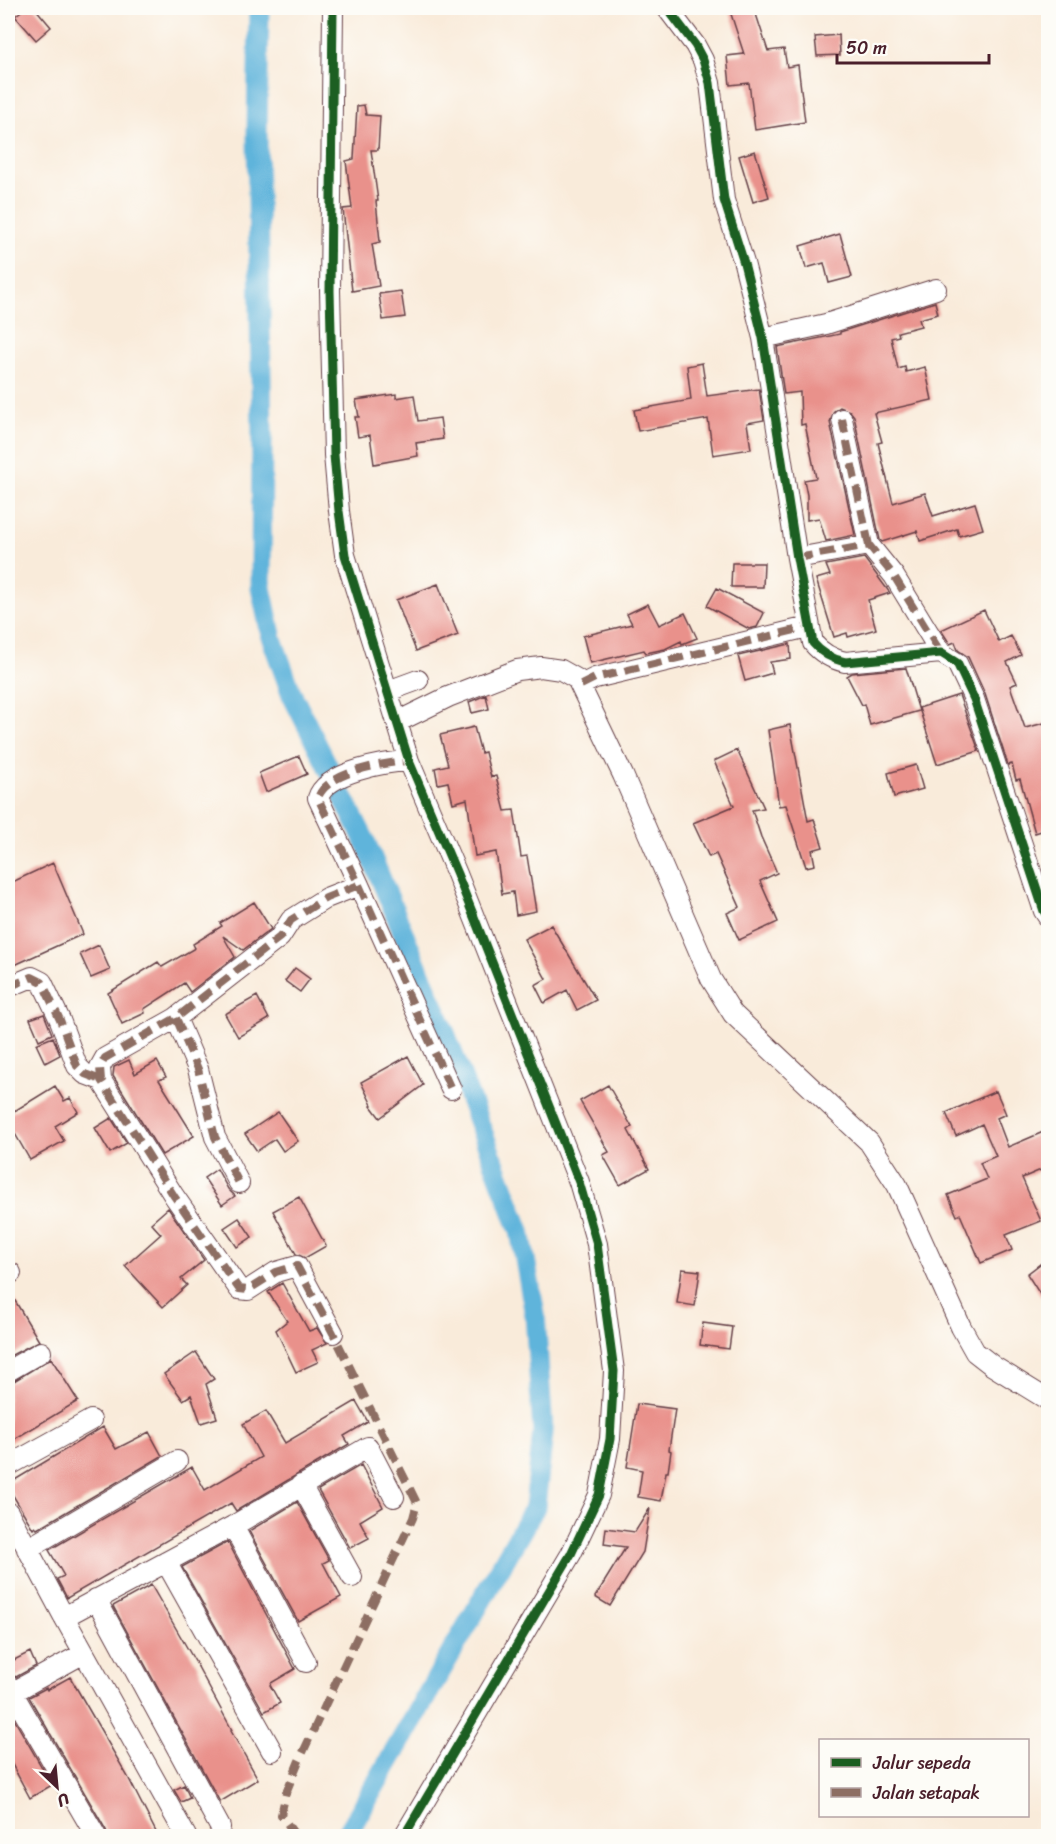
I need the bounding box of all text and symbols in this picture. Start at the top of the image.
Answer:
scale bar [837,27,988,65]
text: 50 m [846,32,887,64]
legend [819,1739,1029,1817]
text: Jalur sepeda [872,1747,972,1779]
north arrow [27,1757,87,1817]
text: Jalan setapak [872,1777,980,1809]
text: U [51,1785,74,1816]

